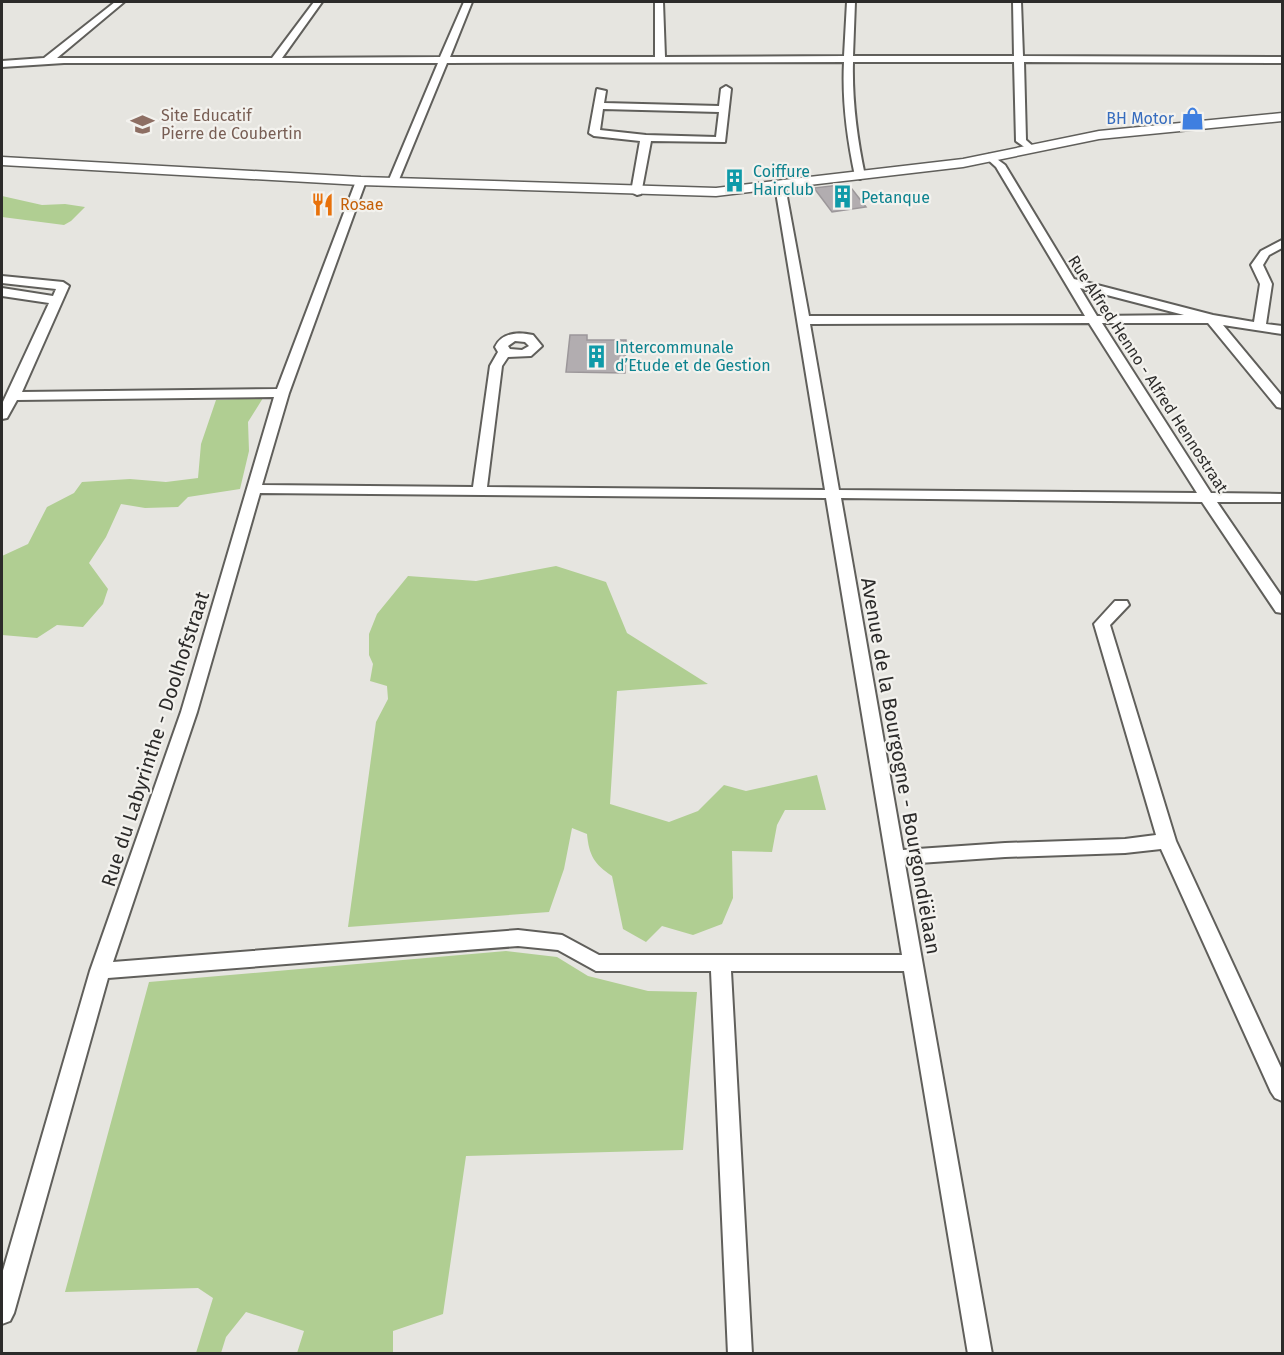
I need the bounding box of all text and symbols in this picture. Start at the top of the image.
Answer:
shop icon: BH Motor [1179,105,1205,131]
place label: Site Educatif Pierre de Coubertin [161,106,302,143]
place label: BH Motor [1106,109,1175,128]
school or university icon: Site Educatif Pierre de Coubertin [130,111,156,137]
place label: Coiffure Hairclub [753,162,814,199]
building icon: Coiffure Hairclub [722,167,748,193]
building icon: Petanque [830,184,856,210]
place label: Petanque [861,188,930,207]
restaurant icon: Rosae [309,191,335,217]
place label: Rosae [340,195,384,214]
street label: Rue Alfred Henno - Alfred Hennostraat [1064,252,1232,496]
place label: Intercommunale d’Etude et de Gestion [615,338,771,375]
building icon: Intercommunale d’Etude et de Gestion [584,343,610,369]
street label: Avenue de la Bourgogne - Bourgondiëlaan [856,576,946,956]
street label: Rue du Labyrinthe - Doolhofstraat [96,587,214,890]

